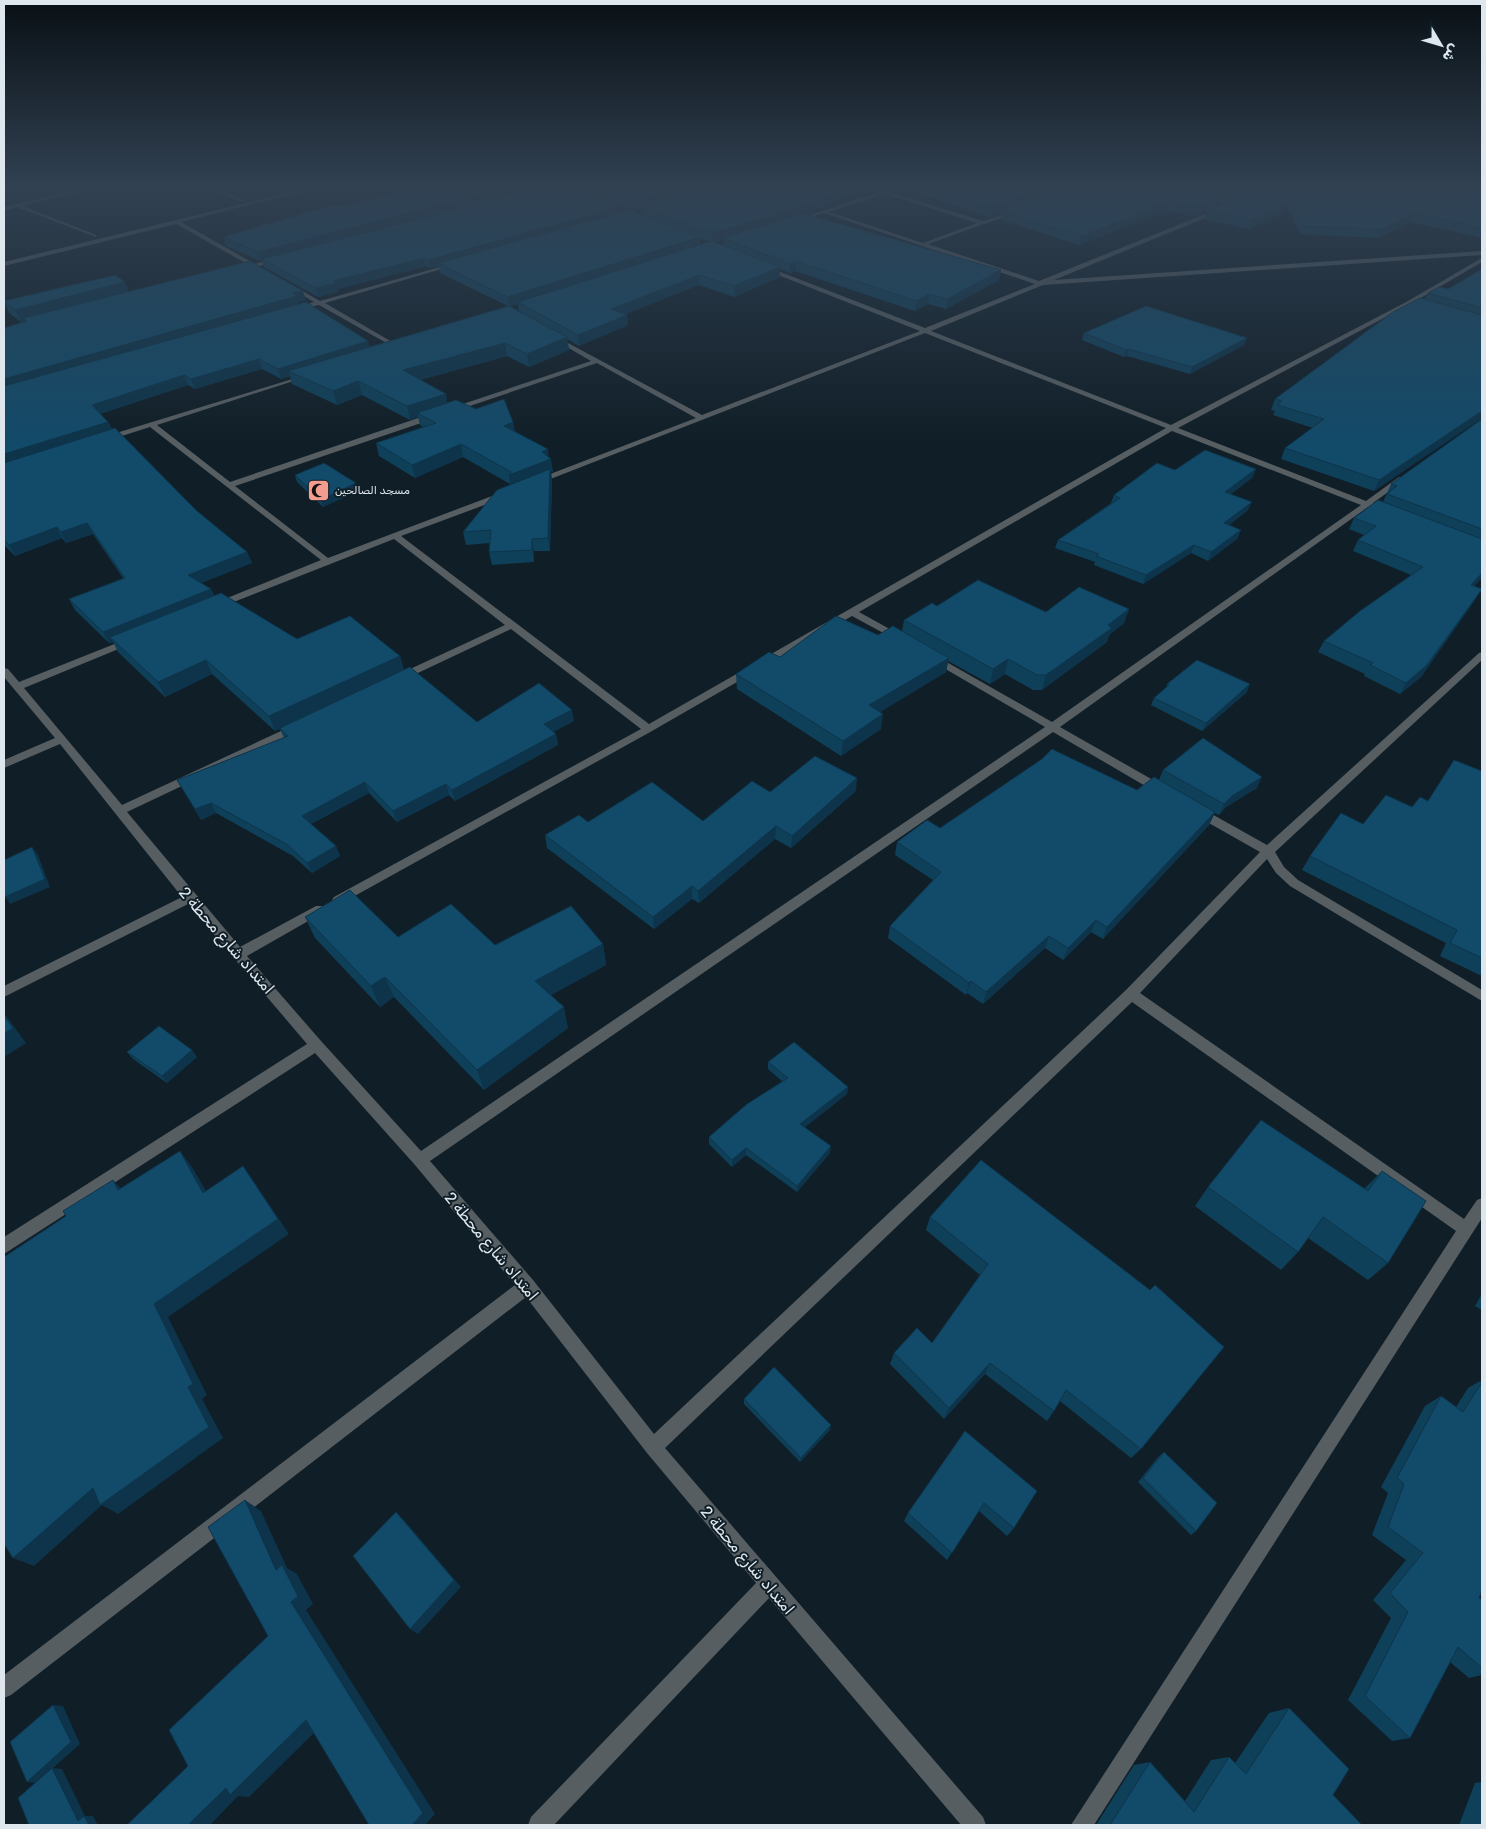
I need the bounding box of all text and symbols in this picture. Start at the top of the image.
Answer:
north arrow [1416,20,1466,70]
text: ش [1439,40,1463,65]
mosque icon: مسجد الصالحين [307,478,331,502]
place label: مسجد الصالحين [335,484,410,497]
street label: امتداد شارع محطة 2 [173,883,278,999]
street label: امتداد شارع محطة 2 [439,1188,543,1306]
street label: امتداد شارع محطة 2 [695,1502,799,1620]

